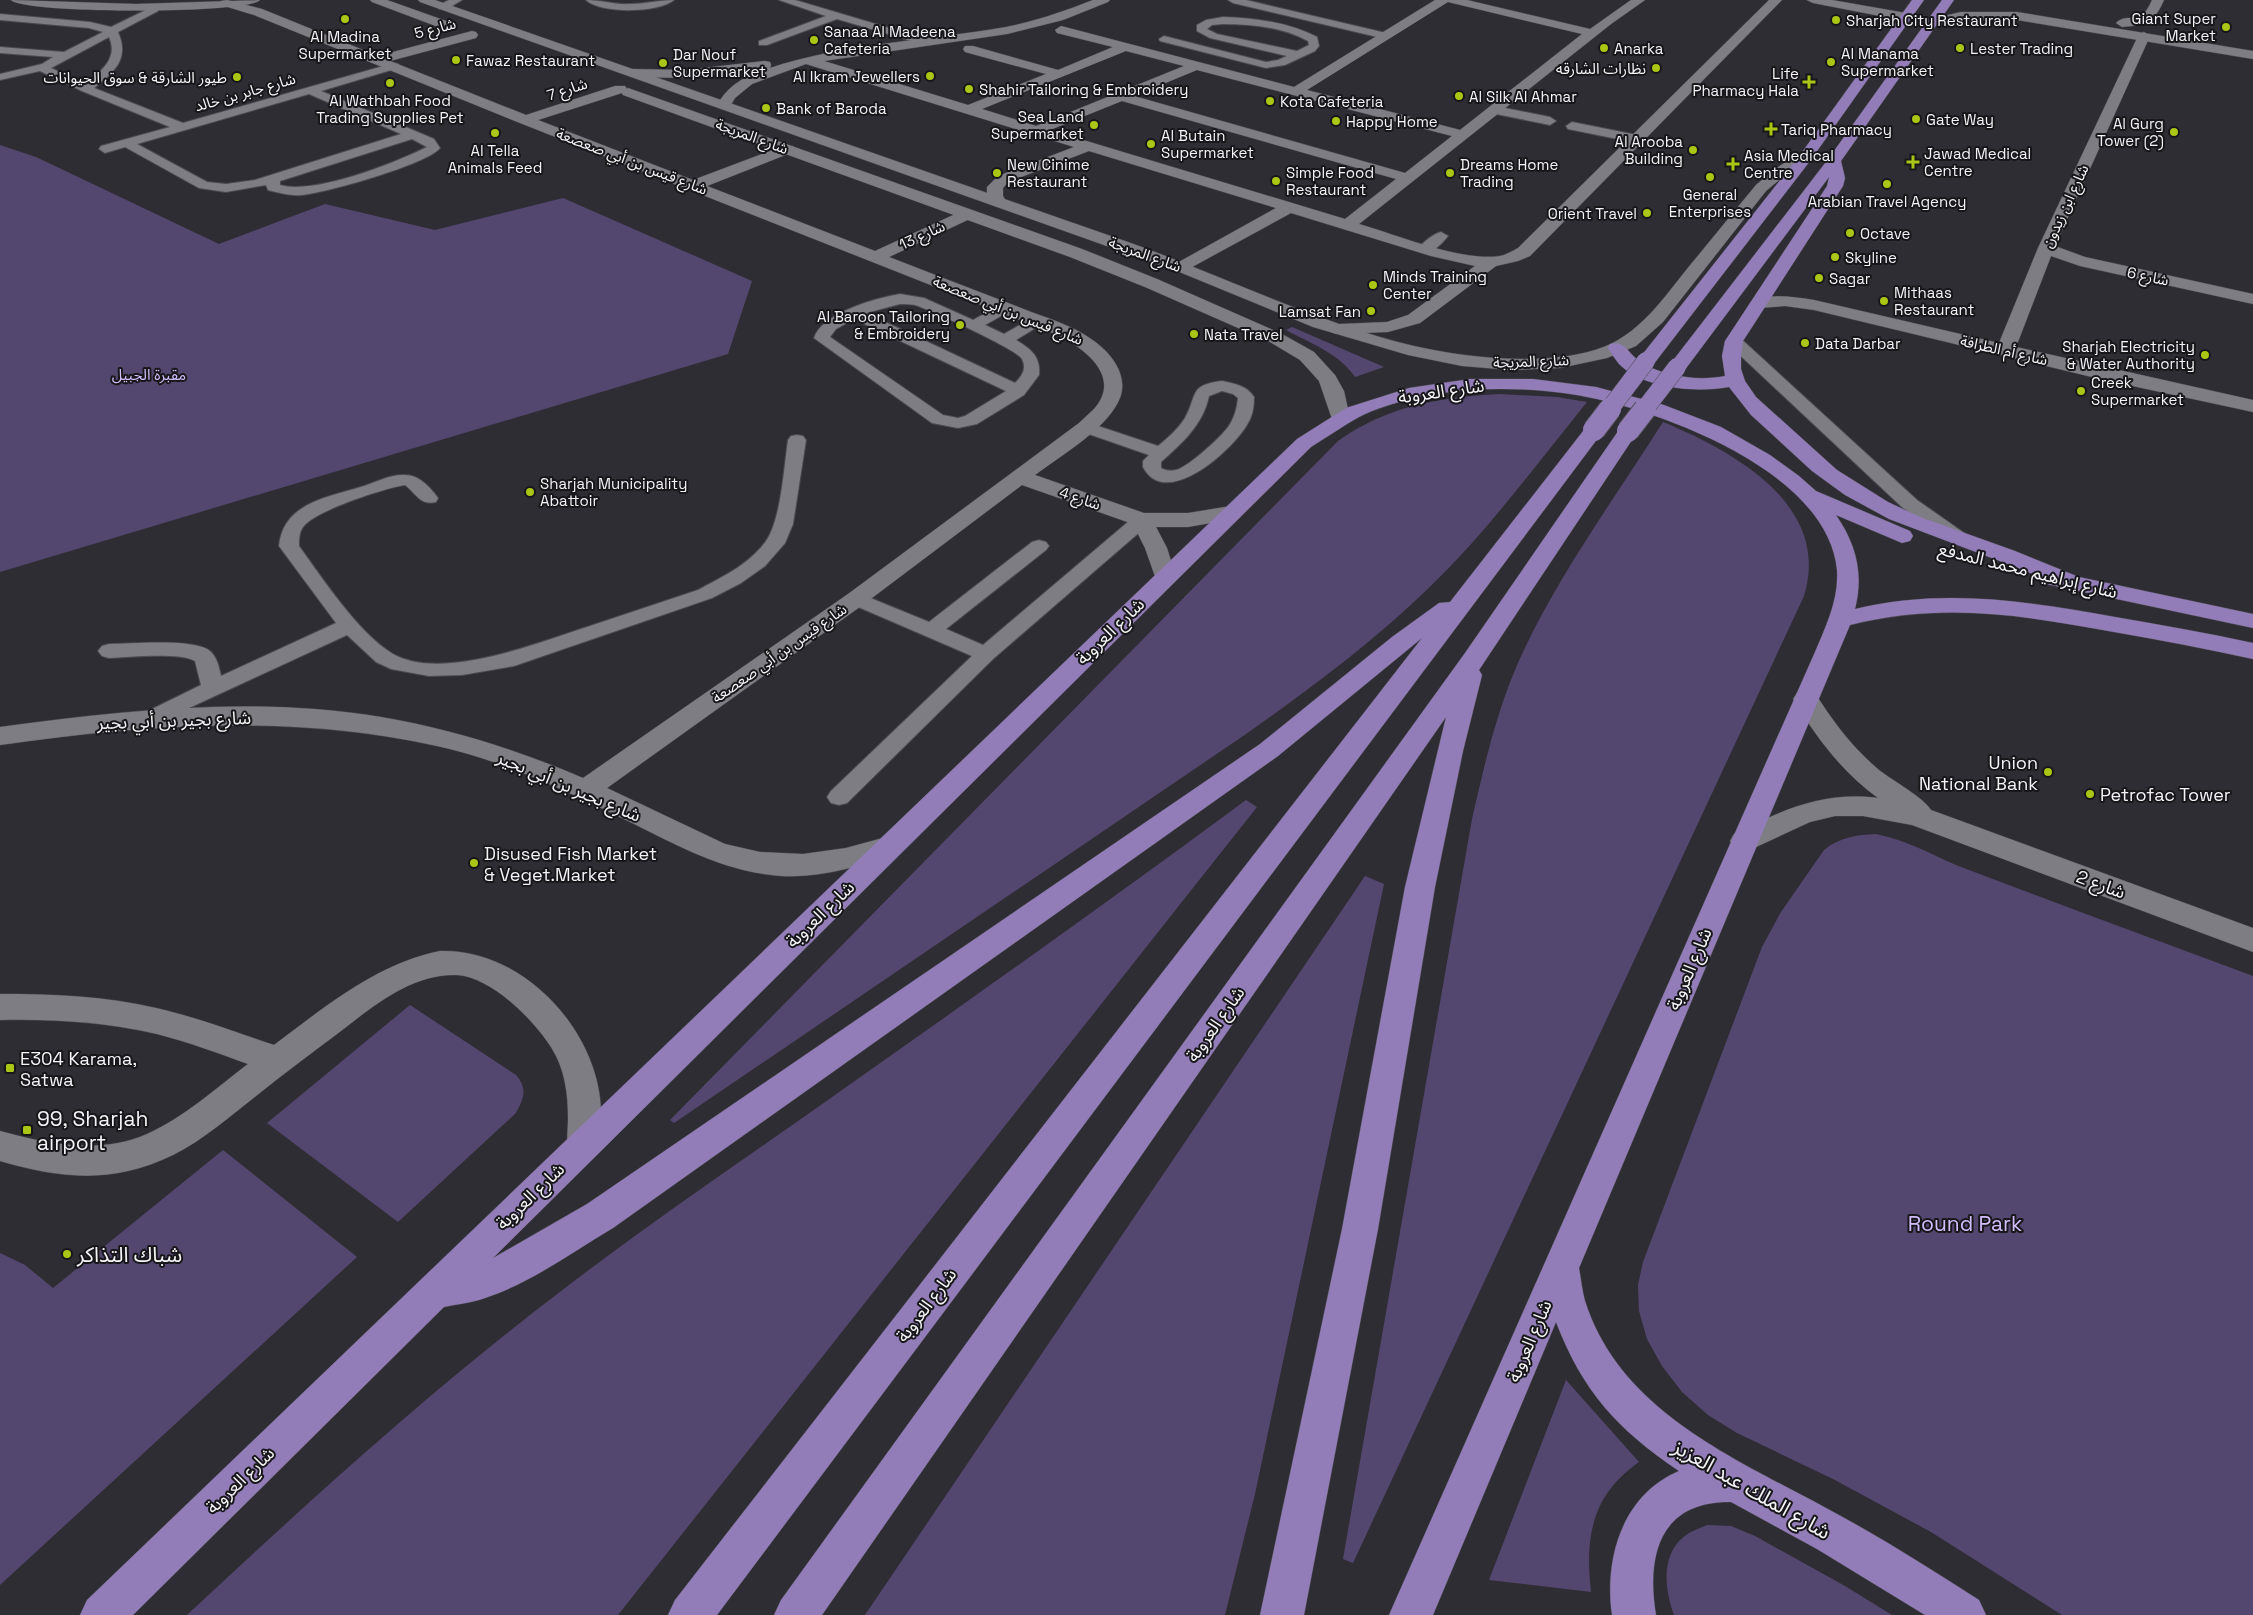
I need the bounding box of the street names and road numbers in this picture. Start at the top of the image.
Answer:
street label: شارع 5 [412,13,459,46]
street label: شارع جابر بن خالد [192,68,299,118]
street label: شارع 7 [544,73,591,107]
street label: شارع المريجة [712,114,791,161]
street label: شارع قيس بن أبي صعصعة [553,123,710,201]
street label: شارع ابن زيدون [2037,161,2095,252]
street label: شارع 13 [896,216,949,257]
street label: شارع المريجة [1105,232,1184,279]
street label: شارع 6 [2125,262,2171,293]
street label: شارع قيس بن أبي صعصعة [929,271,1086,352]
street label: شارع أم الطرافة [1958,331,2050,372]
street label: شارع المريجة [1493,350,1570,375]
street label: شارع العروبة [1396,374,1486,411]
street label: شارع 4 [1056,482,1103,517]
street label: شارع إبراهيم محمد المدفع [1935,537,2120,606]
street label: شارع العروبة [1071,593,1151,672]
street label: شارع قيس بن أبي صعصعة [708,599,852,709]
street label: شارع بجير بن أبي بجير [96,706,252,737]
street label: شارع بجير بن أبي بجير [491,745,644,829]
street label: شارع 2 [2072,865,2129,906]
street label: شارع العروبة [781,876,861,955]
street label: شارع العروبة [1661,925,1719,1015]
street label: شارع العروبة [1181,982,1252,1068]
street label: شارع العروبة [491,1158,571,1237]
street label: شارع العروبة [891,1263,964,1348]
street label: شارع العروبة [1501,1297,1559,1387]
street label: شارع الملك عبد العزيز [1666,1432,1836,1547]
street label: شارع العروبة [201,1442,281,1521]

